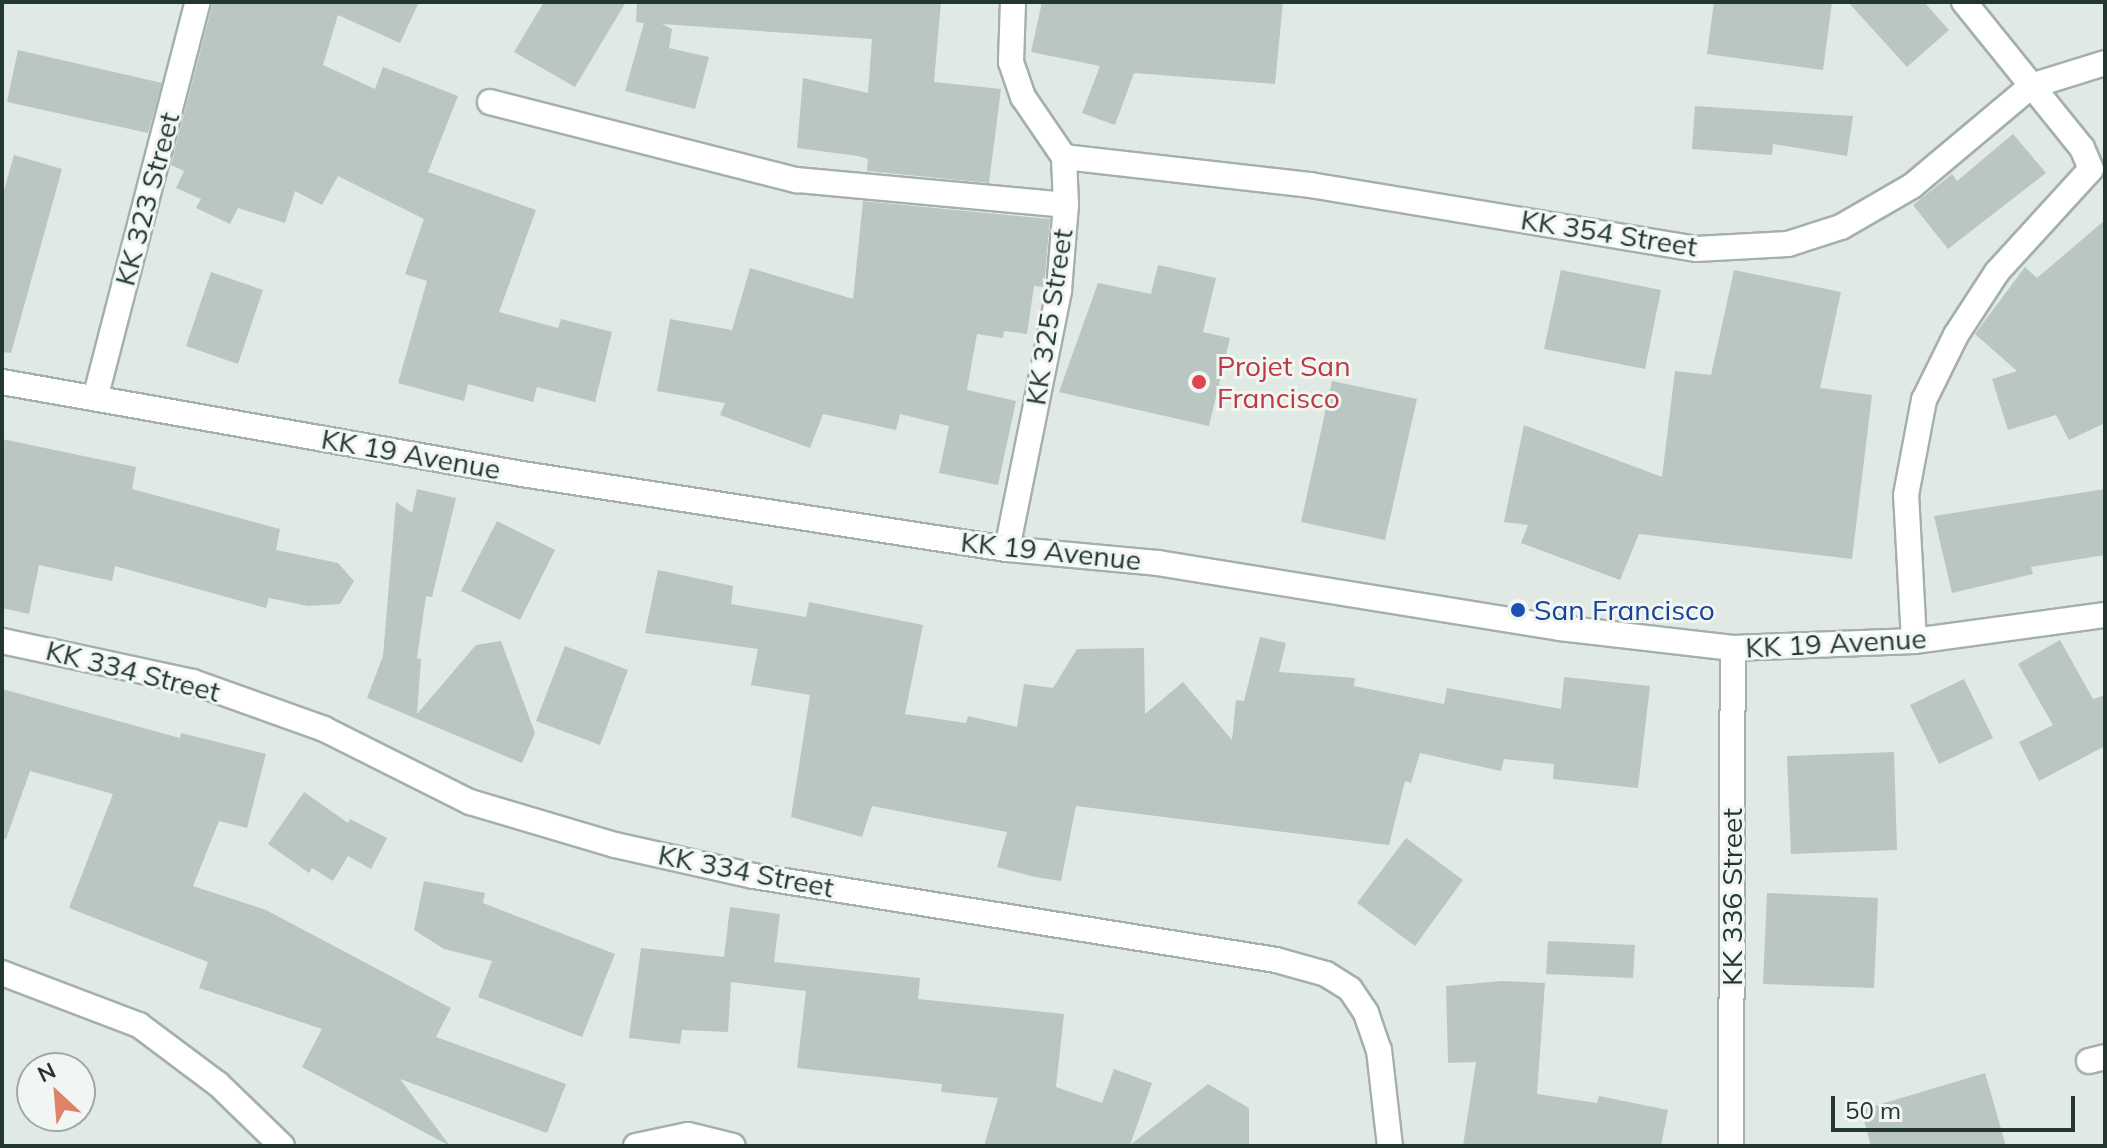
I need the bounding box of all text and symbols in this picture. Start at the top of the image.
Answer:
street label: KK 323 Street [108,109,186,289]
street label: KK 354 Street [1518,202,1700,264]
street label: KK 325 Street [1018,226,1080,408]
place label: Projet San Francisco [1217,349,1351,415]
marker: Projet San Francisco [1188,371,1210,393]
street label: KK 19 Avenue [319,422,503,486]
street label: KK 19 Avenue [959,525,1143,577]
place label: San Francisco [1534,593,1715,627]
marker: San Francisco [1509,601,1527,619]
street label: KK 19 Avenue [1745,621,1927,665]
street label: KK 334 Street [43,633,223,709]
street label: KK 336 Street [1715,808,1749,986]
street label: KK 334 Street [655,838,837,904]
north arrow [16,1052,96,1132]
text: N [33,1056,60,1088]
scale bar [1835,1080,2079,1130]
text: 50 m [1845,1095,1901,1125]

